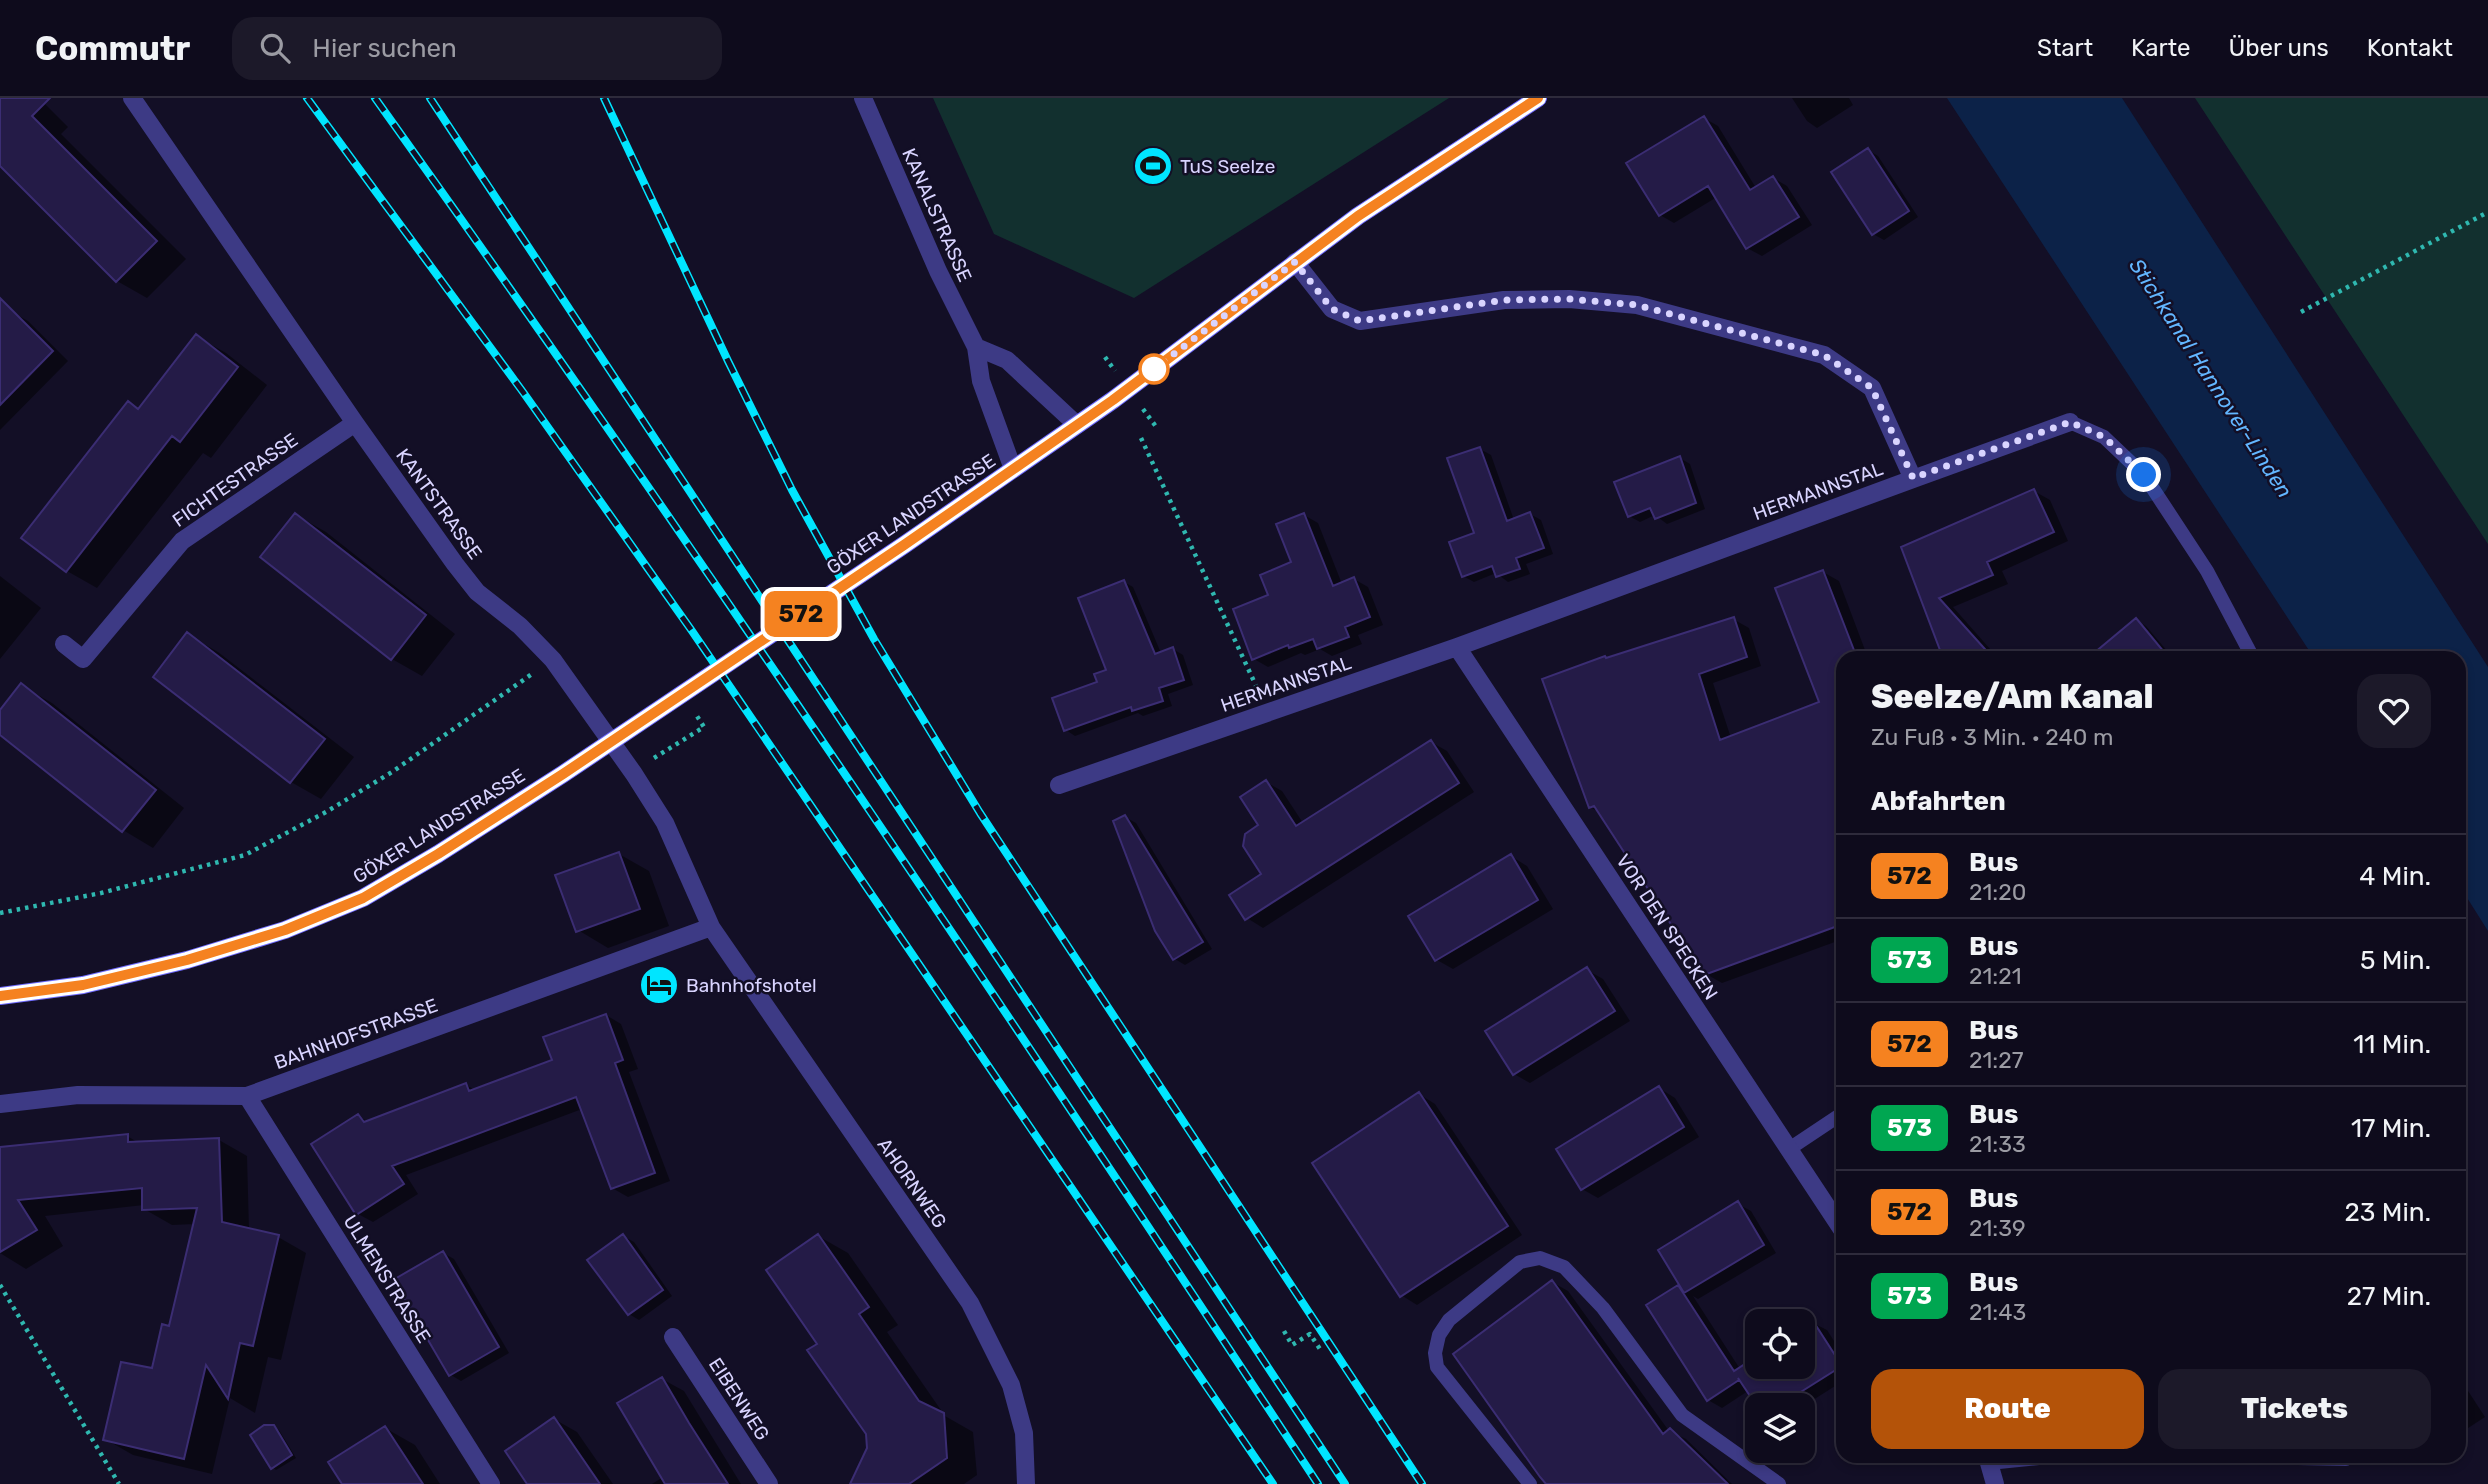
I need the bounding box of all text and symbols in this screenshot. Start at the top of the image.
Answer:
search box [232,17,722,80]
text: Commutr [35,29,190,68]
icon: search [256,29,294,67]
text: Hier suchen [312,33,457,64]
text: Start [2037,34,2093,62]
text: Karte [2131,34,2191,62]
text: Über uns [2229,34,2329,62]
text: Kontakt [2367,34,2453,62]
street label: KANALSTRASSE [897,145,977,285]
sports icon: TuS Seelze [1132,145,1174,187]
place label: TuS Seelze [1180,155,1275,178]
water label: Stichkanal Hannover-Linden [2124,254,2298,502]
unlabelled marker [1139,354,1169,384]
street label: FICHTESTRASSE [168,428,302,532]
street label: KANTSTRASSE [391,444,487,564]
street label: GÖXER LANDSTRASSE [822,449,1000,579]
street label: HERMANNSTAL [1750,457,1886,525]
your location [2126,457,2161,492]
line badge: 572 [761,591,841,637]
text: 572 [779,600,823,628]
street label: HERMANNSTAL [1218,651,1355,717]
button: heart [2357,674,2431,748]
text: Seelze/Am Kanal [1871,677,2154,716]
text: Zu Fuß · 3 Min. · 240 m [1871,723,2113,751]
street label: GÖXER LANDSTRASSE [349,764,529,888]
text: Abfahrten [1871,786,2006,817]
text: Bus [1969,847,2018,878]
street label: VOR DEN SPECKEN [1611,850,1723,1004]
text: 4 Min. [2359,861,2431,892]
text: 572 [1887,862,1932,890]
text: 21:20 [1969,878,2026,906]
text: Bus [1969,931,2018,962]
text: 5 Min. [2360,945,2431,976]
text: 573 [1887,946,1932,974]
text: 21:21 [1969,962,2022,990]
hotel icon: Bahnhofshotel [638,964,680,1006]
place label: Bahnhofshotel [686,974,817,997]
street label: BAHNHOFSTRASSE [271,994,441,1074]
text: Bus [1969,1015,2018,1046]
text: 11 Min. [2353,1029,2431,1060]
text: 572 [1887,1030,1932,1058]
text: 21:27 [1969,1046,2024,1074]
text: Bus [1969,1099,2018,1130]
text: 17 Min. [2351,1113,2431,1144]
text: 573 [1887,1114,1932,1142]
text: 21:33 [1969,1130,2026,1158]
street label: AHORNWEG [873,1134,951,1232]
text: Bus [1969,1183,2018,1214]
text: 23 Min. [2344,1197,2431,1228]
text: 572 [1887,1198,1932,1226]
street label: ULMENSTRASSE [338,1211,436,1347]
text: 21:39 [1969,1214,2026,1242]
text: Bus [1969,1267,2018,1298]
text: 27 Min. [2347,1281,2431,1312]
text: 573 [1887,1282,1932,1310]
text: 21:43 [1969,1298,2026,1326]
map controls [1745,1309,1815,1463]
button: locate [1745,1309,1815,1379]
street label: EIBENWEG [704,1353,774,1445]
button: Route [1871,1369,2144,1449]
button: Tickets [2158,1369,2431,1449]
button: layers [1745,1393,1815,1463]

